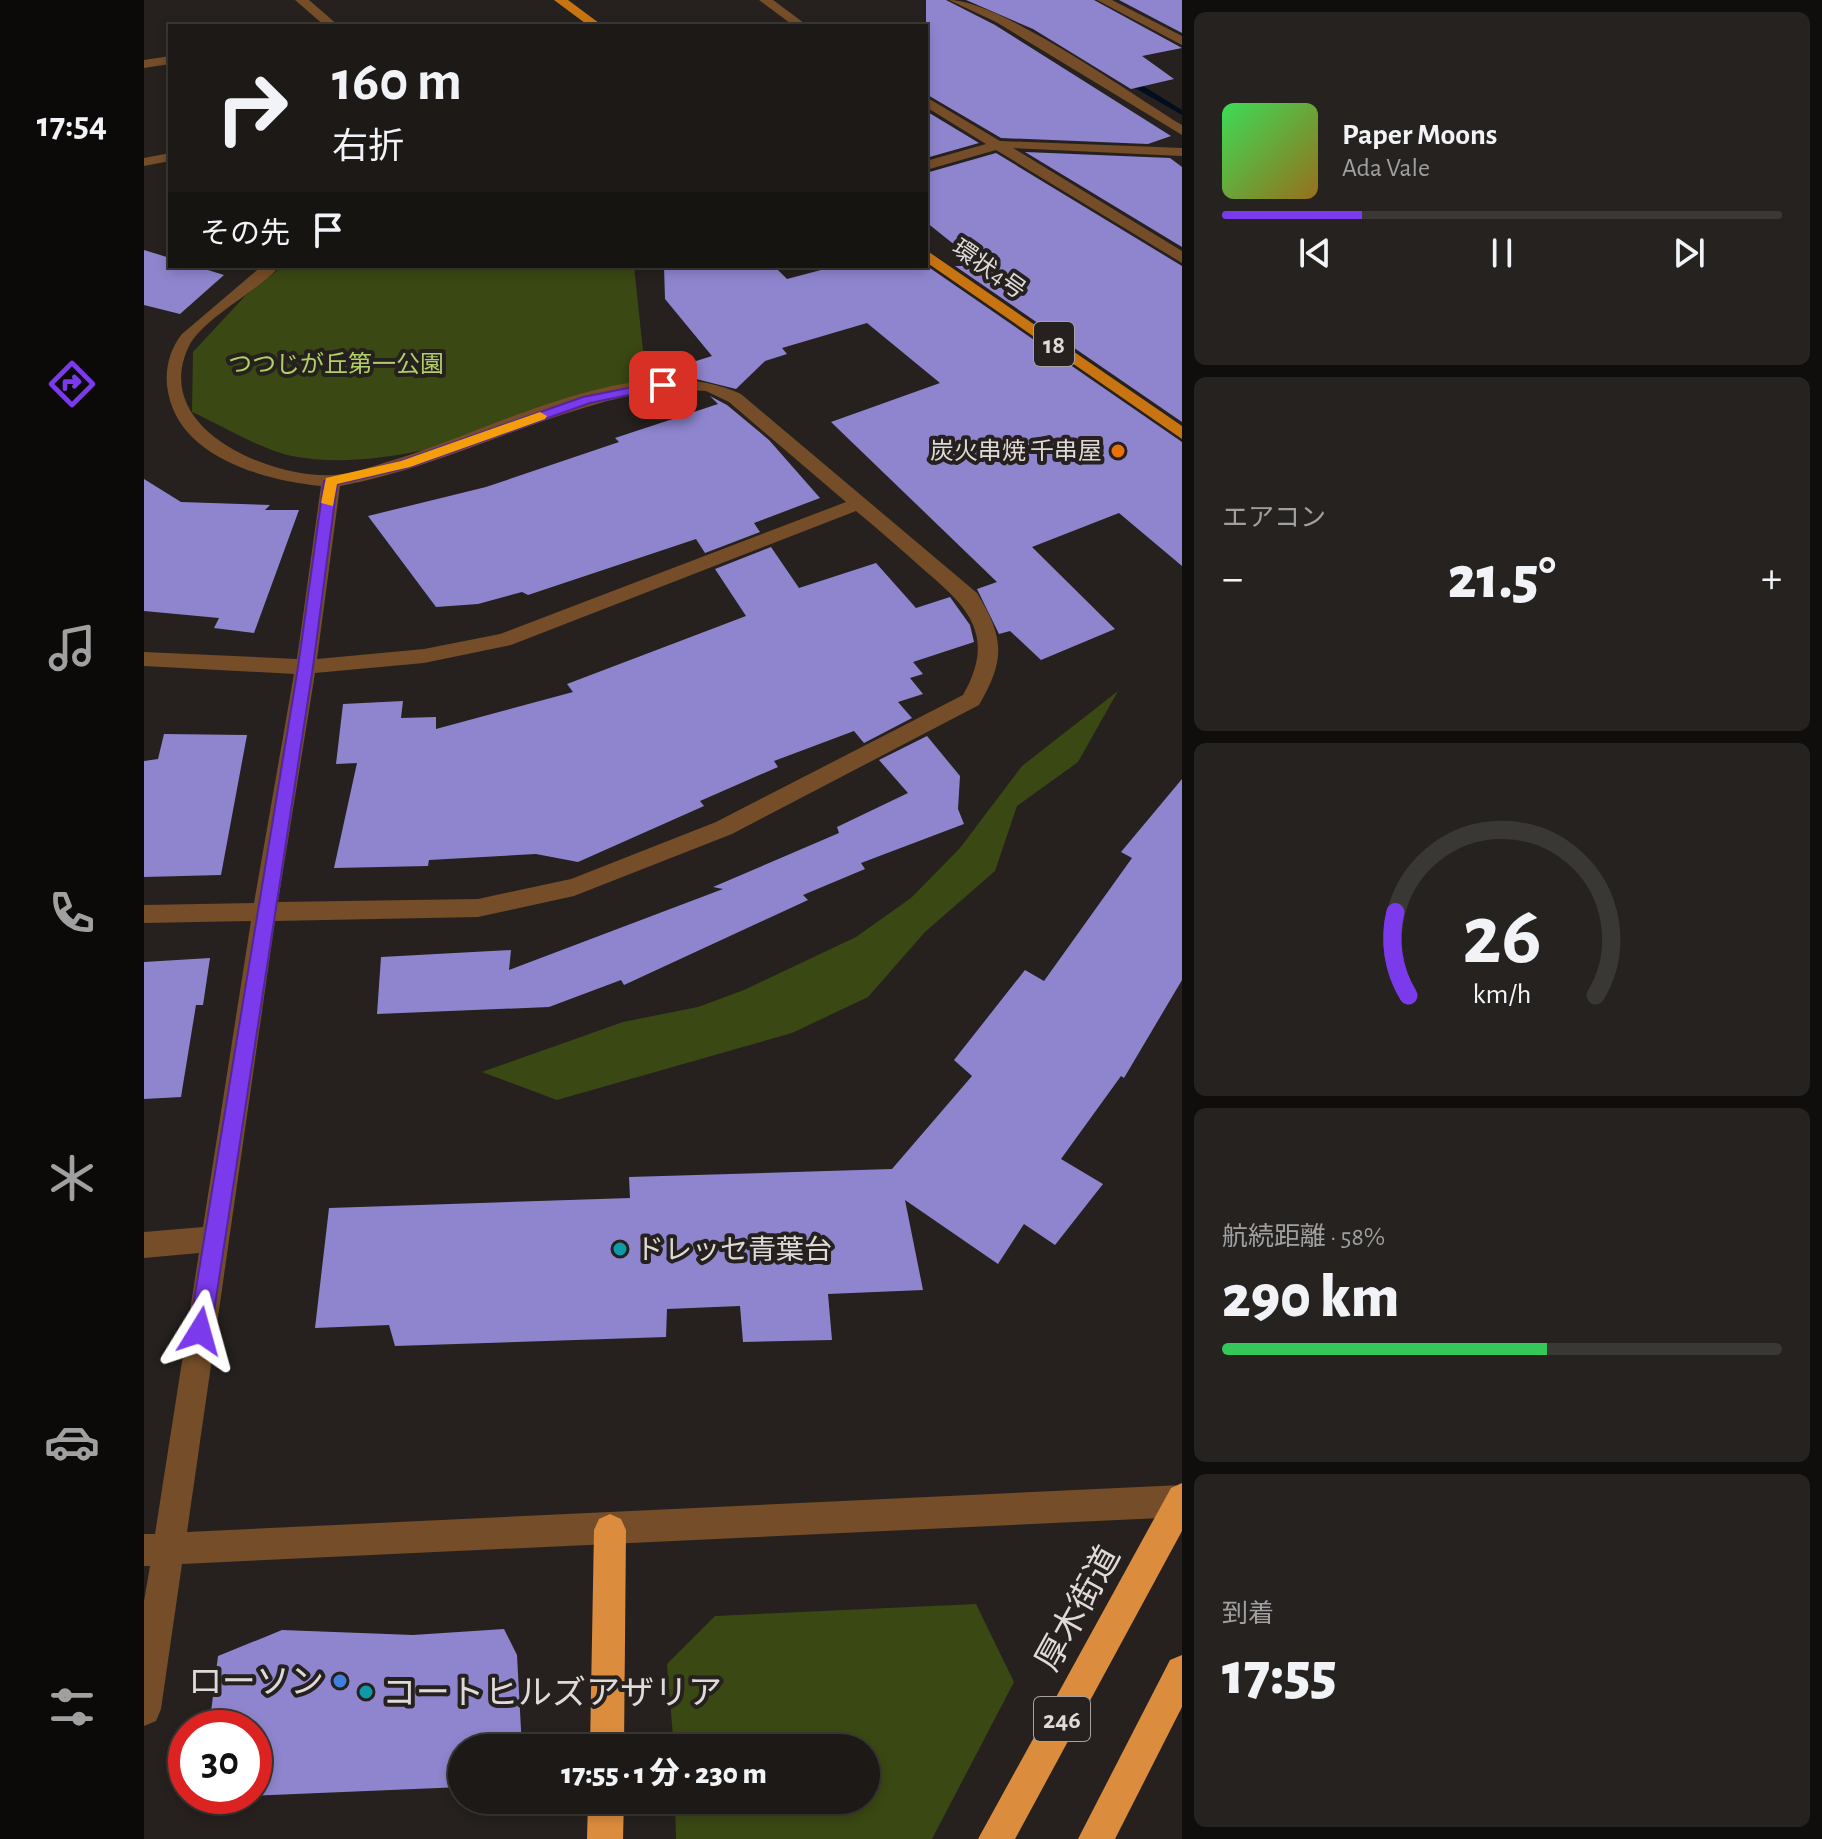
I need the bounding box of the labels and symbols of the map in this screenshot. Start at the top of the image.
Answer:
street label: 環状4号 [947,234,1031,304]
road number: 18 [1034,322,1074,366]
park label: つつじが丘第一公園 [228,351,444,377]
pin [629,351,697,419]
place label: 炭火串焼 千串屋 [930,438,1102,464]
marker: 炭火串焼 千串屋 [1109,442,1127,460]
place label: ドレッセ青葉台 [636,1235,832,1265]
marker: ドレッセ青葉台 [611,1240,629,1258]
position arrow [158,1289,242,1373]
street label: 厚木街道 [1029,1540,1127,1677]
place label: ローソン [188,1666,324,1700]
marker: ローソン [331,1672,349,1690]
place label: コートヒルズアザリア [382,1675,722,1711]
marker: コートヒルズアザリア [357,1683,375,1701]
road number: 246 [1034,1697,1090,1741]
speed limit sign: 30 [168,1710,272,1814]

